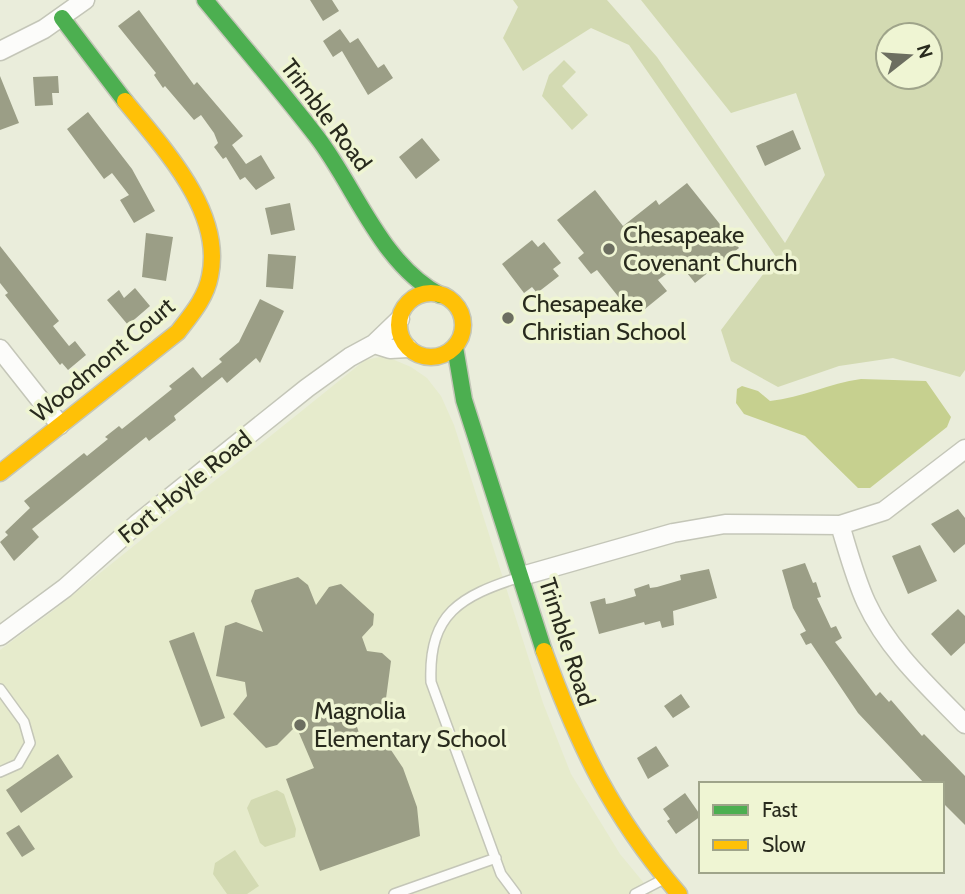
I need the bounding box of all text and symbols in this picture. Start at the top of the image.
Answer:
north arrow [874,21,944,91]
text: N [912,41,938,61]
street label: Trimble Road [275,53,378,177]
place label: Chesapeake Covenant Church [623,220,798,277]
marker: Chesapeake Covenant Church [601,241,617,257]
place label: Chesapeake Christian School [522,289,686,346]
street label: Woodmont Court [25,291,180,428]
marker: Chesapeake Christian School [500,310,516,326]
street label: Fort Hoyle Road [112,424,257,549]
street label: Trimble Road [533,574,602,710]
place label: Magnolia Elementary School [314,696,507,753]
marker: Magnolia Elementary School [292,717,308,733]
legend [699,782,944,873]
text: Fast [762,797,798,822]
text: Slow [762,832,806,857]

